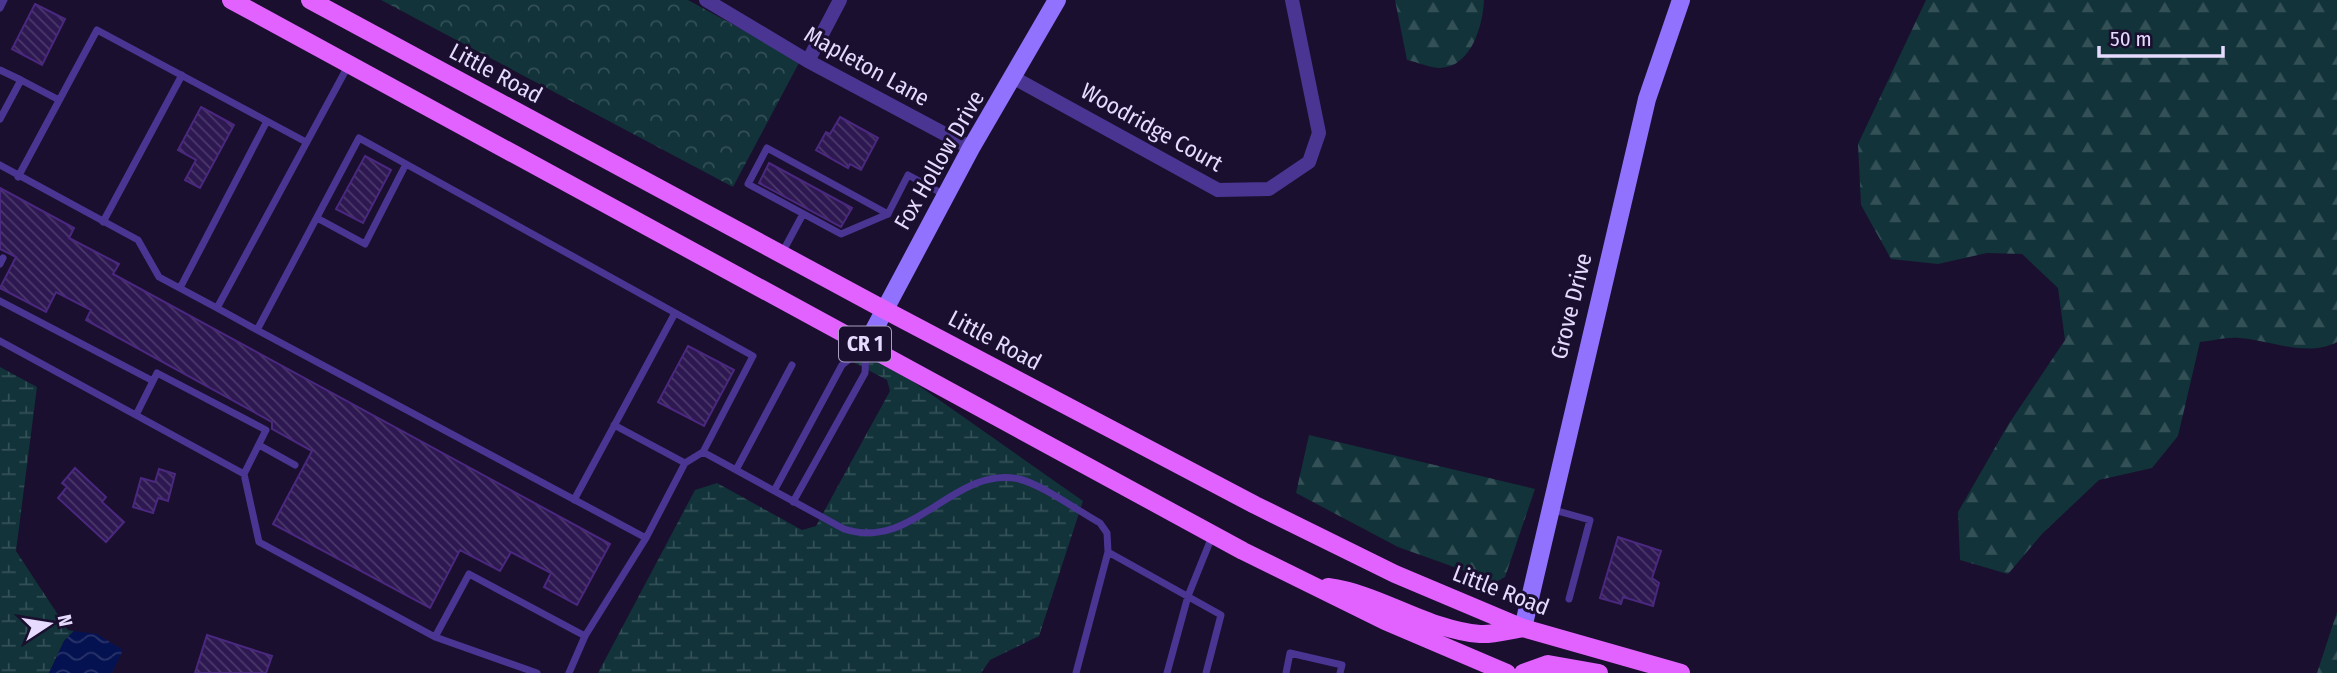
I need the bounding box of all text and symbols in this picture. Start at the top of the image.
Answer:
scale bar [2099,14,2223,58]
street label: Mapleton Lane [800,20,934,112]
text: 50 m [2110,26,2152,52]
street label: Little Road [445,37,547,109]
street label: Woodridge Court [1076,77,1228,178]
street label: Fox Hollow Drive [888,85,990,235]
street label: Grove Drive [1544,250,1598,362]
street label: Little Road [944,304,1046,376]
road number: CR 1 [839,326,891,362]
street label: Little Road [1449,559,1553,621]
north arrow [14,589,84,659]
text: N [53,613,78,629]

